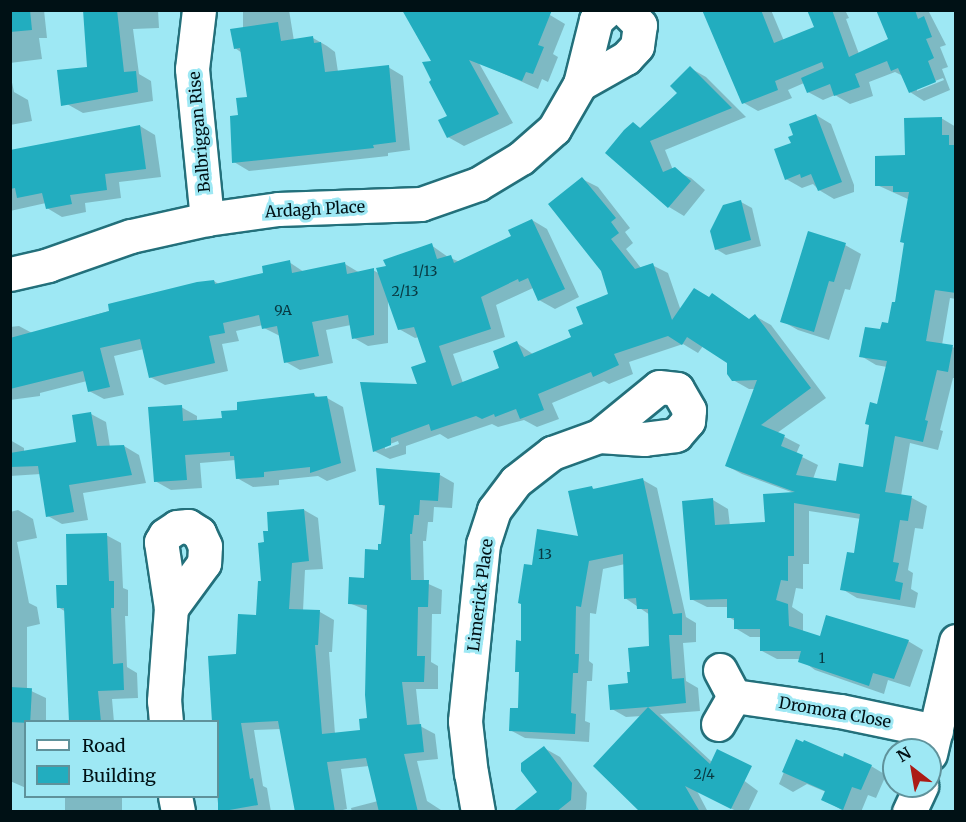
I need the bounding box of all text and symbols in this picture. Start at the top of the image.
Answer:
street label: Balbriggan Rise [184,71,214,193]
street label: Ardagh Place [264,197,366,221]
house number: 1/13 [412,263,438,279]
house number: 2/13 [391,283,419,299]
house number: 9A [274,302,292,318]
street label: Limerick Place [464,538,496,652]
house number: 13 [538,546,552,562]
house number: 1 [819,650,825,666]
street label: Dromora Close [777,693,893,731]
legend [24,720,219,798]
text: Road [82,734,126,757]
north arrow [882,738,942,798]
text: N [893,742,914,766]
text: Building [82,764,156,787]
house number: 2/4 [693,766,715,782]

